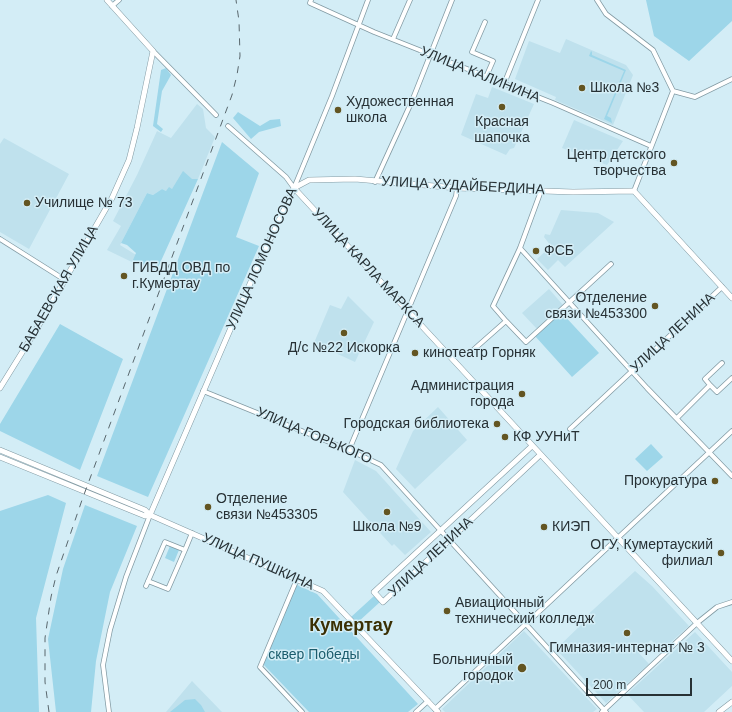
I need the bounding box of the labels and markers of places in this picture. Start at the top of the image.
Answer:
place label: Школа №3 [590,80,659,96]
marker: Школа №3 [577,83,587,93]
place label: Художественная школа [346,94,454,126]
marker: Красная шапочка [497,102,507,112]
marker: Художественная школа [333,105,343,115]
place label: Красная шапочка [474,114,530,146]
place label: Центр детского творчества [567,147,666,180]
marker: Центр детского творчества [669,158,679,168]
place label: Училище № 73 [35,195,133,211]
marker: Училище № 73 [22,198,32,208]
place label: ФСБ [544,243,574,259]
marker: ФСБ [531,246,541,256]
place label: ГИБДД ОВД по г.Кумертау [132,260,230,292]
marker: ГИБДД ОВД по г.Кумертау [119,271,129,281]
place label: Отделение связи №453300 [545,290,647,322]
marker: Отделение связи №453300 [650,301,660,311]
marker: Д/с №22 Искорка [339,328,349,338]
place label: Д/с №22 Искорка [288,340,400,356]
place label: кинотеатр Горняк [423,345,535,361]
marker: кинотеатр Горняк [410,348,420,358]
place label: Администрация города [411,378,514,410]
marker: Администрация города [517,389,527,399]
place label: Городская библиотека [343,416,489,432]
marker: Городская библиотека [492,419,502,429]
place label: КФ УУНиТ [513,429,579,445]
marker: КФ УУНиТ [500,432,510,442]
place label: Прокуратура [624,473,707,489]
marker: Прокуратура [710,476,720,486]
place label: Отделение связи №453305 [216,491,318,524]
marker: Отделение связи №453305 [203,502,213,512]
marker: Школа №9 [382,507,392,517]
place label: Школа №9 [352,519,422,535]
place label: КИЭП [552,519,590,535]
marker: КИЭП [539,522,549,532]
place label: ОГУ, Кумертауский филиал [590,537,713,570]
marker: ОГУ, Кумертауский филиал [716,548,726,558]
place label: Авиационный технический колледж [455,595,594,628]
marker: Авиационный технический колледж [442,606,452,616]
marker: Гимназия-интернат № 3 [622,628,632,638]
place label: Гимназия-интернат № 3 [549,640,705,656]
place label: Больничный городок [432,652,513,684]
marker: Больничный городок [516,662,528,674]

